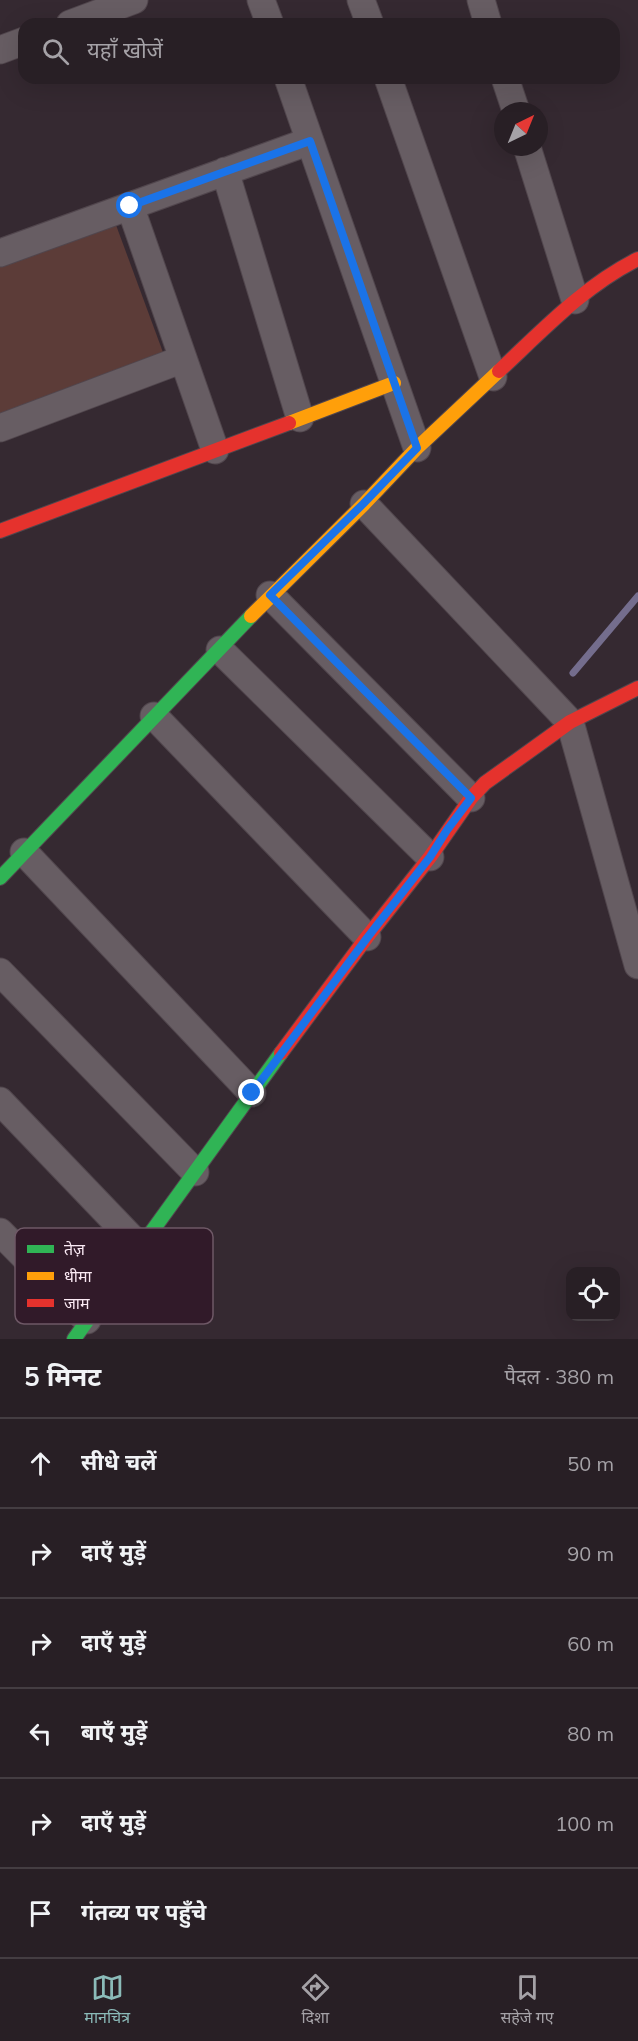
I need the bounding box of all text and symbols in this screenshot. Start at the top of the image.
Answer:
search box [18,18,620,84]
icon: search [39,35,72,68]
text: यहाँ खोजें [87,36,163,64]
north arrow [494,102,548,156]
route start [116,192,142,218]
route end [238,1079,264,1105]
legend [15,1228,213,1324]
text: तेज़ [64,1239,86,1259]
text: धीमा [64,1266,93,1286]
map controls [566,1267,620,1321]
button: locate [566,1267,620,1321]
text: जाम [64,1293,90,1313]
text: 5 मिनट [24,1360,101,1393]
text: पैदल · 380 m [505,1364,614,1389]
icon: ahead [24,1447,57,1480]
text: सीधे चलें [81,1448,156,1476]
text: 50 m [567,1451,614,1476]
icon: right [24,1537,57,1570]
text: दाएँ मुड़ें [81,1538,146,1566]
text: 90 m [567,1541,614,1566]
icon: right [24,1627,57,1660]
text: दाएँ मुड़ें [81,1628,146,1656]
text: 60 m [567,1631,614,1656]
icon: left [24,1717,57,1750]
text: बाएँ मुड़ें [81,1718,147,1746]
text: 80 m [567,1721,614,1746]
icon: right [24,1807,57,1840]
text: दाएँ मुड़ें [81,1808,146,1836]
text: 100 m [555,1811,614,1836]
icon: arrive [24,1897,57,1930]
text: गंतव्य पर पहुँचे [81,1898,206,1926]
tab: मानचित्र [84,1971,130,2030]
tab: दिशा [299,1971,332,2030]
tab: सहेजे गए [500,1971,554,2030]

